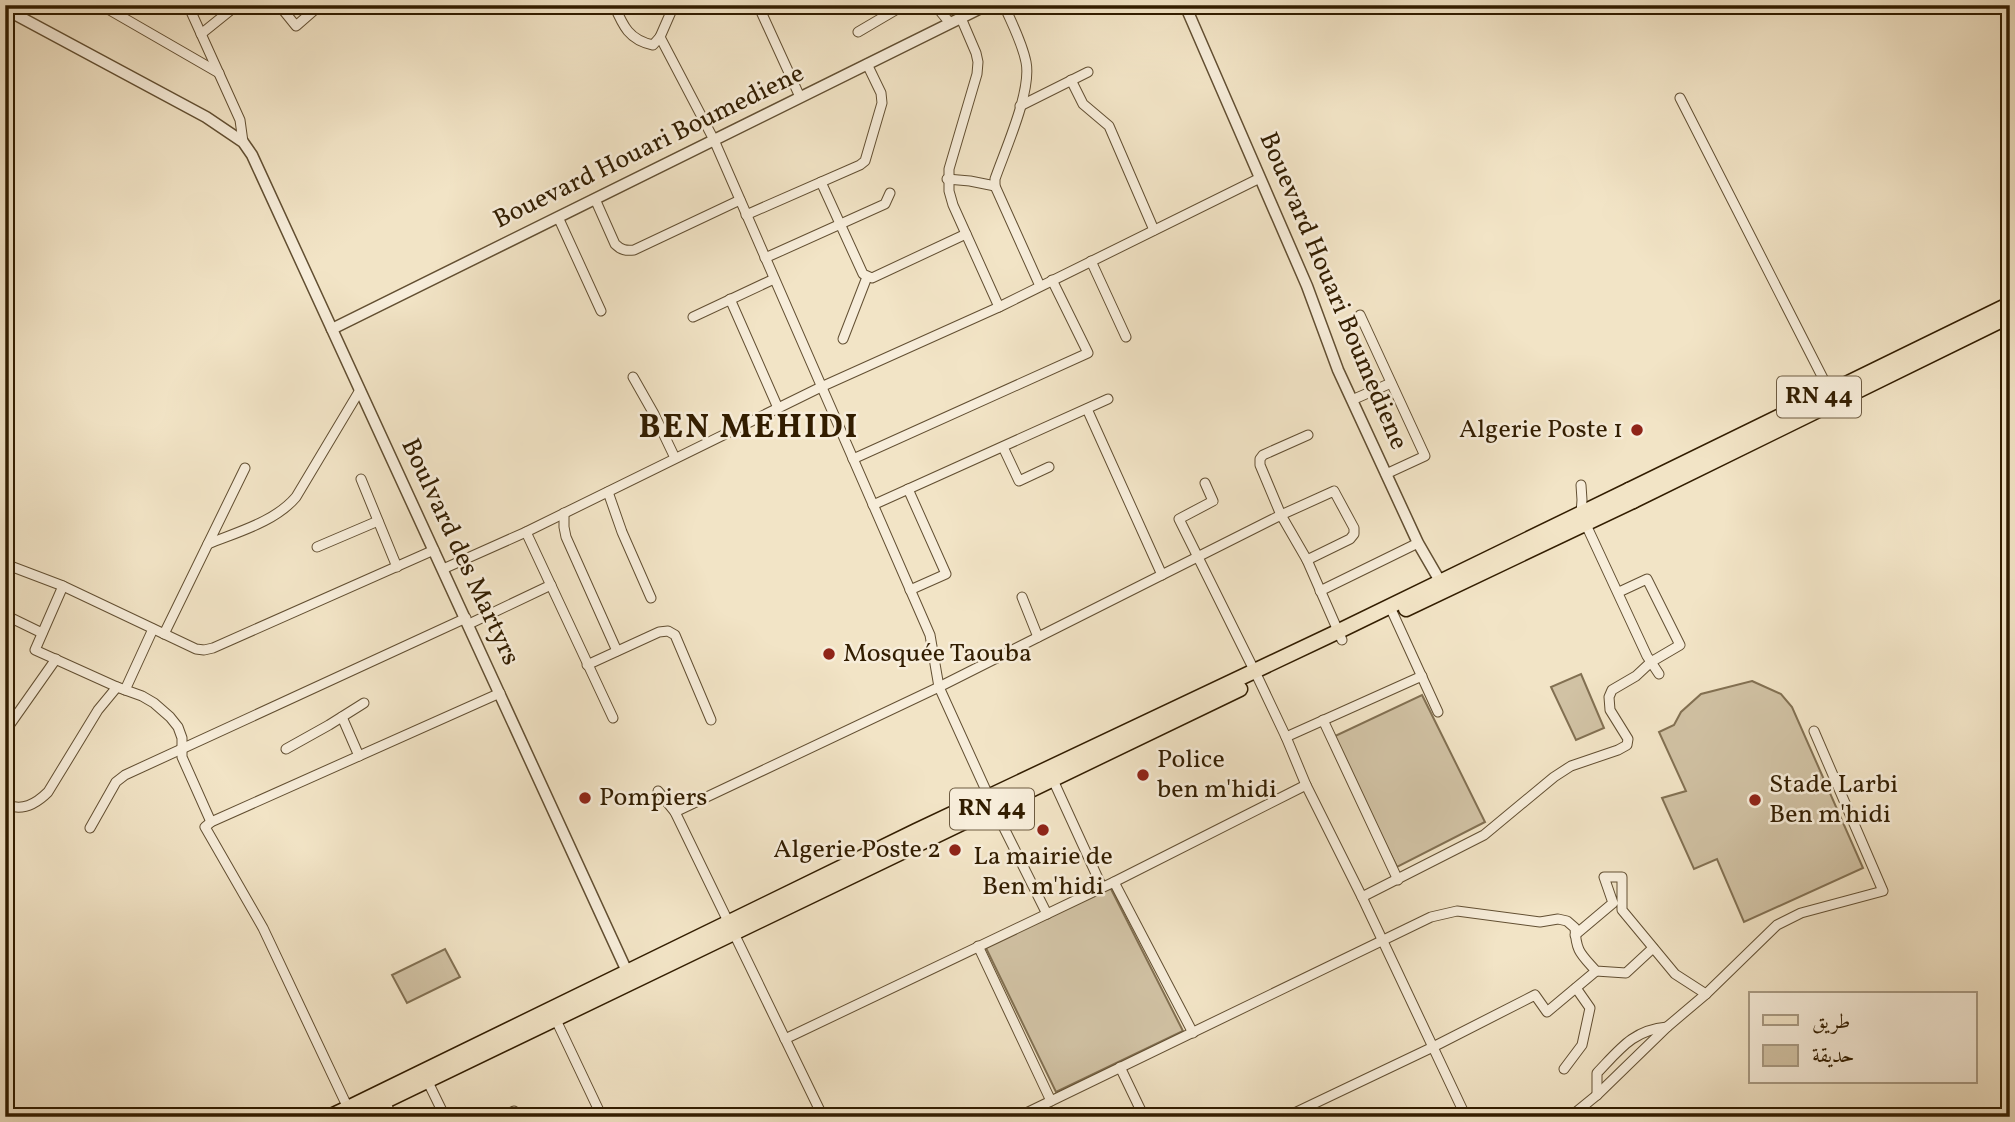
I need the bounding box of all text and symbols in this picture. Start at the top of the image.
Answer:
street label: Bouevard Houari Boumediene [487,56,811,238]
street label: Bouevard Houari Boumediene [1250,127,1416,455]
road number: RN 44 [1777,376,1861,418]
district label: BEN MEHIDI [639,406,859,452]
place label: Algerie Poste 1 [1459,412,1623,448]
marker: Algerie Poste 1 [1629,422,1645,438]
street label: Boulvard des Martyrs [392,433,528,671]
place label: Mosquée Taouba [843,636,1032,672]
marker: Mosquée Taouba [821,646,837,662]
place label: Police ben m'hidi [1157,742,1277,808]
marker: Police ben m'hidi [1135,767,1151,783]
place label: Stade Larbi Ben m'hidi [1769,767,1898,833]
place label: Pompiers [599,780,708,816]
road number: RN 44 [950,788,1034,830]
marker: Pompiers [577,790,593,806]
marker: Stade Larbi Ben m'hidi [1747,792,1763,808]
marker: La mairie de Ben m'hidi [1035,822,1051,838]
place label: Algerie Poste 2 [773,832,941,868]
place label: La mairie de Ben m'hidi [973,839,1113,905]
marker: Algerie Poste 2 [947,842,963,858]
legend [1749,992,1976,1084]
text: طريق [1812,1008,1850,1037]
text: حديقة [1812,1042,1855,1071]

